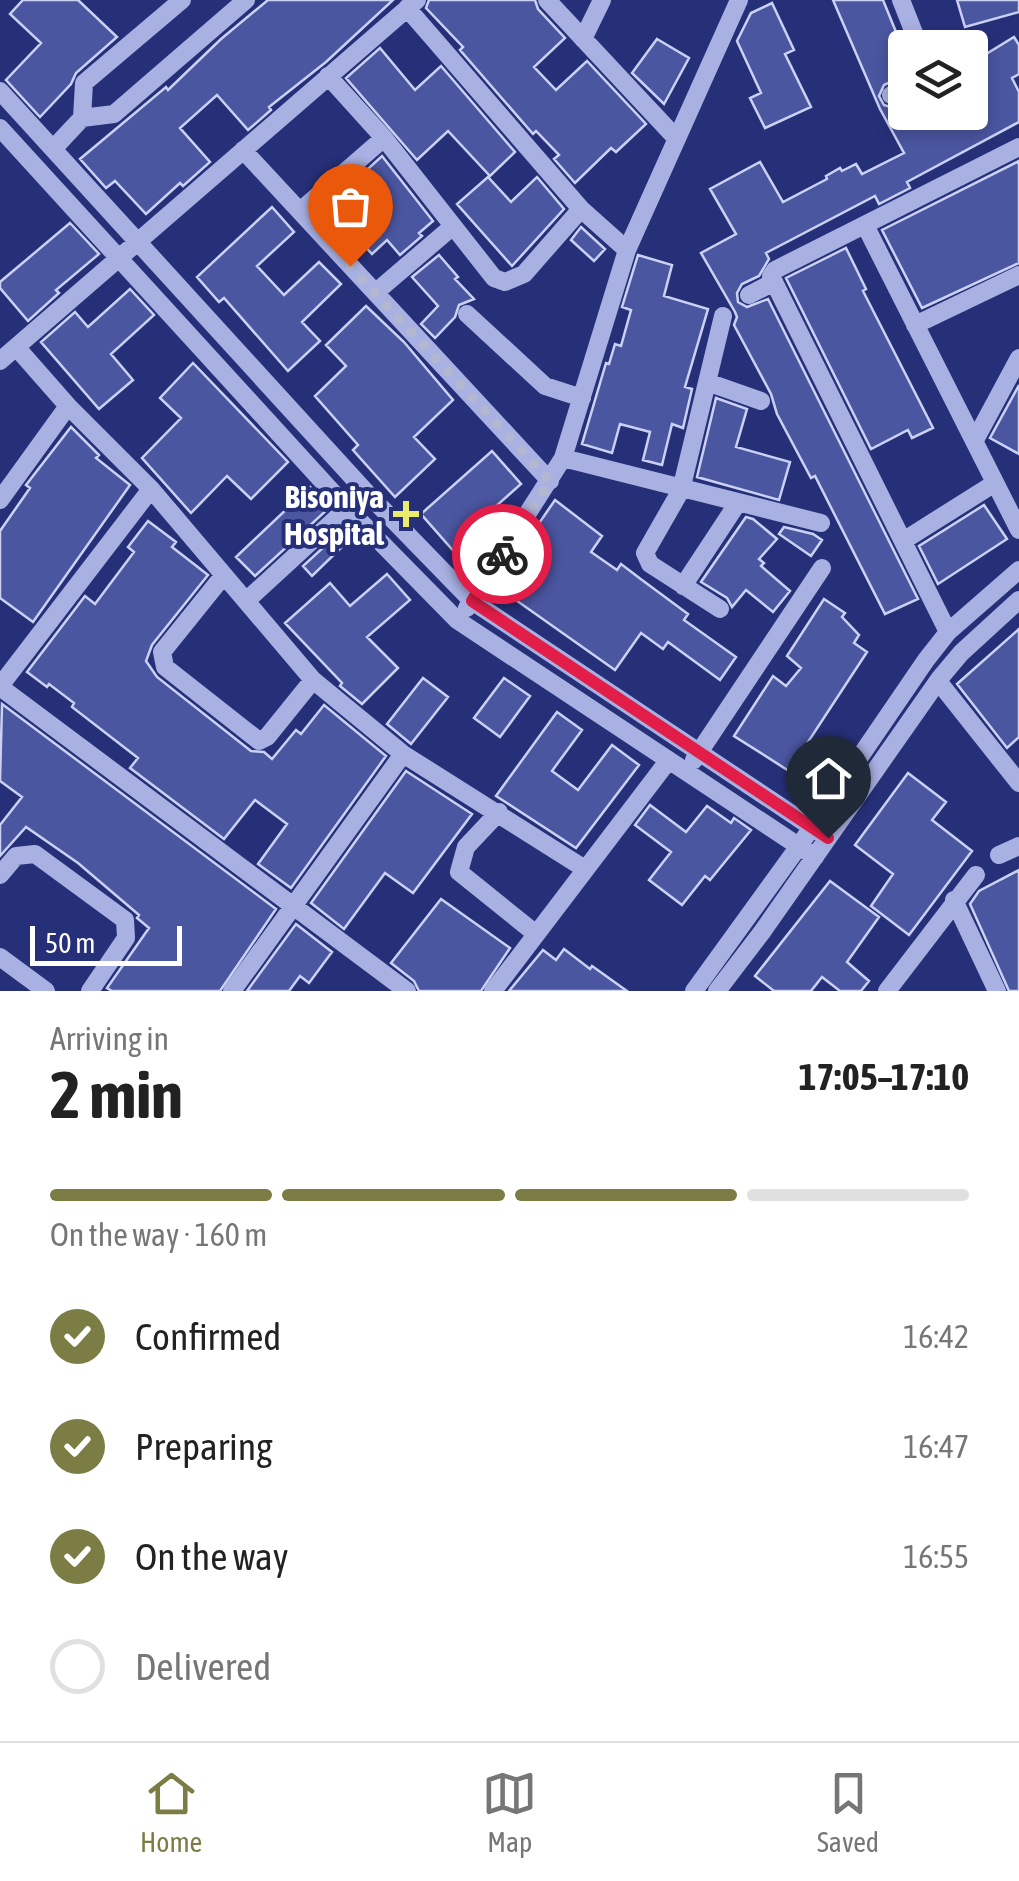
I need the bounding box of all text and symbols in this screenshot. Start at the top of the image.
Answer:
map controls [888,30,988,130]
button: layers [888,30,988,130]
pin [308,164,393,267]
icon: bag [323,179,378,234]
place label: Bisoniya Hospital [284,478,385,552]
marker: Bisoniya Hospital [393,501,419,527]
courier [452,504,552,604]
icon: bike [475,527,530,582]
pin [786,736,871,839]
icon: home [801,751,856,806]
scale bar [30,921,182,966]
text: 50 m [45,927,95,959]
text: Arriving in [50,1020,169,1057]
text: 17:05–17:10 [799,1055,969,1098]
text: 2 min [50,1057,183,1132]
text: On the way · 160 m [50,1216,267,1253]
icon: check [50,1309,105,1364]
text: Confirmed [135,1315,281,1358]
text: 16:42 [903,1318,969,1355]
icon: check [50,1419,105,1474]
text: Preparing [135,1425,273,1468]
text: 16:47 [903,1428,969,1465]
icon: check [50,1529,105,1584]
text: On the way [135,1535,288,1578]
text: 16:55 [903,1538,969,1575]
text: Delivered [135,1645,271,1688]
tab: Home [140,1766,202,1858]
tab: Map [482,1766,537,1858]
tab: Saved [817,1766,879,1858]

